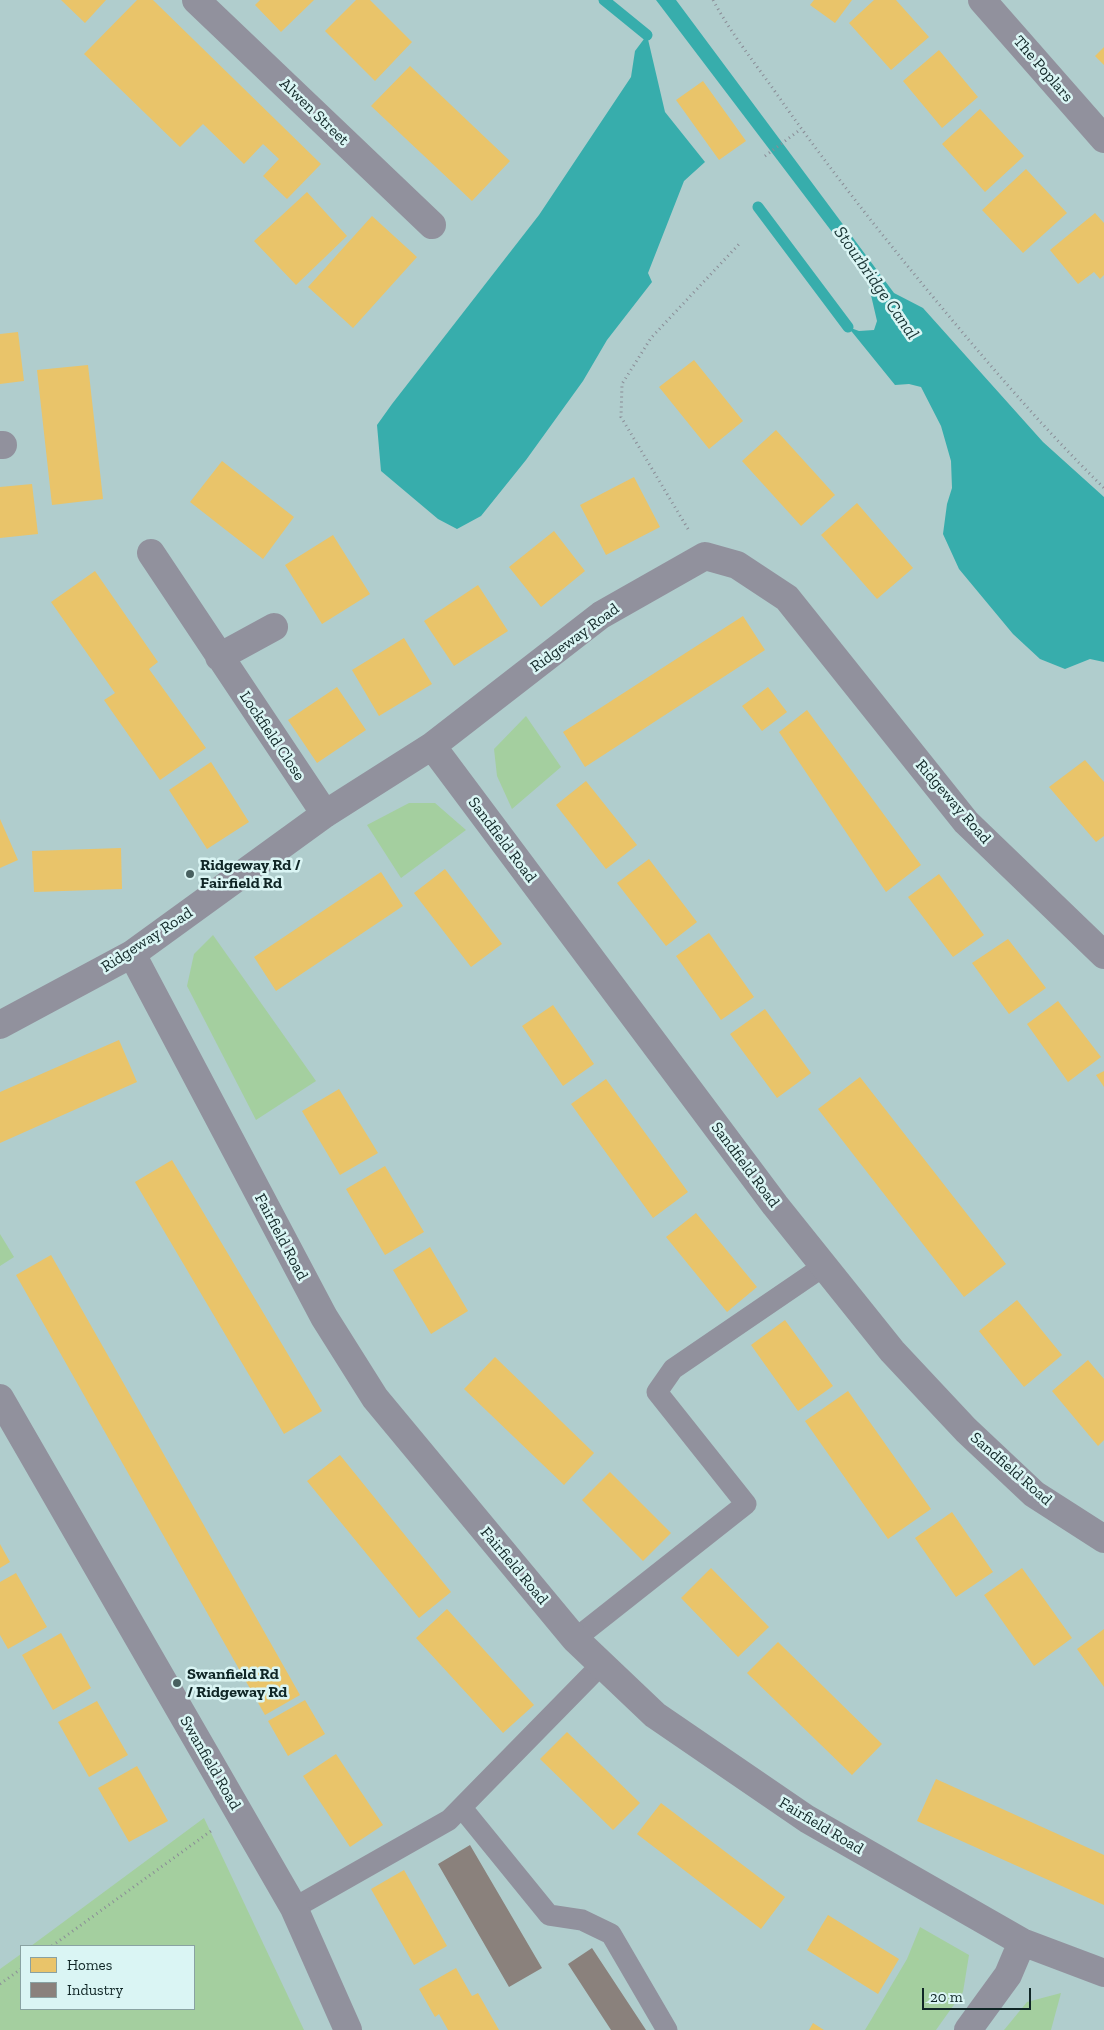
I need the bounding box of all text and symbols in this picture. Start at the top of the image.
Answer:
street label: The Poplars [1009,32,1077,106]
street label: Alwen Street [275,74,353,150]
water label: Stourbridge Canal [829,222,923,344]
street label: Ridgeway Road [527,599,623,677]
street label: Lockfield Close [235,688,309,784]
street label: Ridgeway Road [911,756,995,848]
street label: Sandfield Road [464,794,540,886]
place label: Ridgeway Rd / Fairfield Rd [200,855,300,893]
marker: Ridgeway Rd / Fairfield Rd [184,868,196,880]
street label: Ridgeway Road [98,903,196,977]
street label: Sandfield Road [707,1119,783,1211]
street label: Fairfield Road [250,1190,312,1284]
street label: Sandfield Road [966,1428,1056,1510]
street label: Fairfield Road [476,1523,552,1609]
place label: Swanfield Rd / Ridgeway Rd [187,1664,287,1702]
marker: Swanfield Rd / Ridgeway Rd [171,1677,183,1689]
street label: Swanfield Road [175,1713,245,1813]
street label: Fairfield Road [775,1793,867,1859]
legend [20,1945,195,2010]
text: Homes [67,1956,112,1974]
scale bar [924,1978,1033,2010]
text: Industry [67,1981,123,1999]
text: 20 m [930,1988,963,2006]

